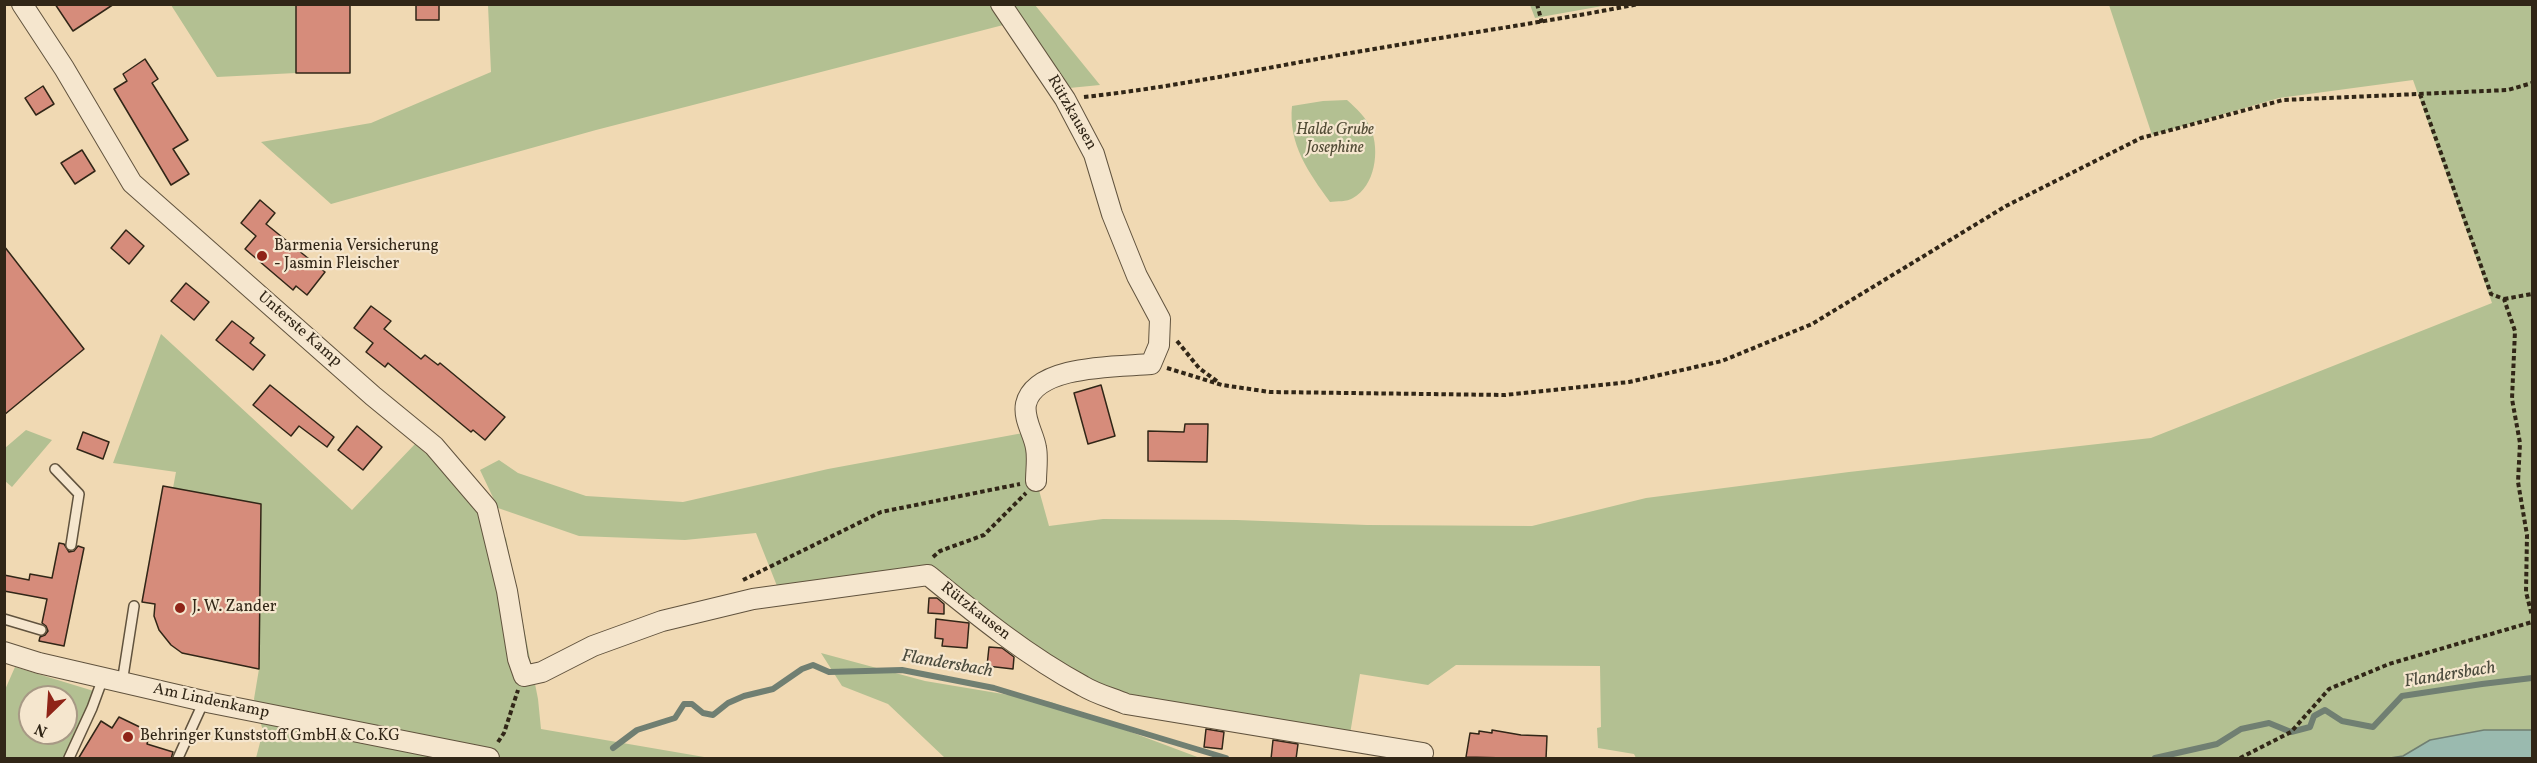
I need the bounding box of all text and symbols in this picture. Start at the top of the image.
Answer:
street label: Rützkausen [1042,72,1100,154]
park label: Halde Grube Josephine [1296,121,1374,159]
place label: Barmenia Versicherung - Jasmin Fleischer [274,237,439,275]
marker: Barmenia Versicherung - Jasmin Fleischer [255,249,269,263]
street label: Unterste Kamp [253,288,345,372]
street label: Rützkausen [936,579,1014,645]
place label: J. W. Zander [192,598,276,618]
marker: J. W. Zander [173,601,187,615]
water label: Flandersbach [900,646,994,684]
water label: Flandersbach [2403,658,2497,694]
street label: Am Lindenkamp [151,680,271,724]
north arrow [18,685,78,745]
text: N [31,717,51,742]
place label: Behringer Kunststoff GmbH & Co.KG [140,727,400,747]
marker: Behringer Kunststoff GmbH & Co.KG [121,730,135,744]

